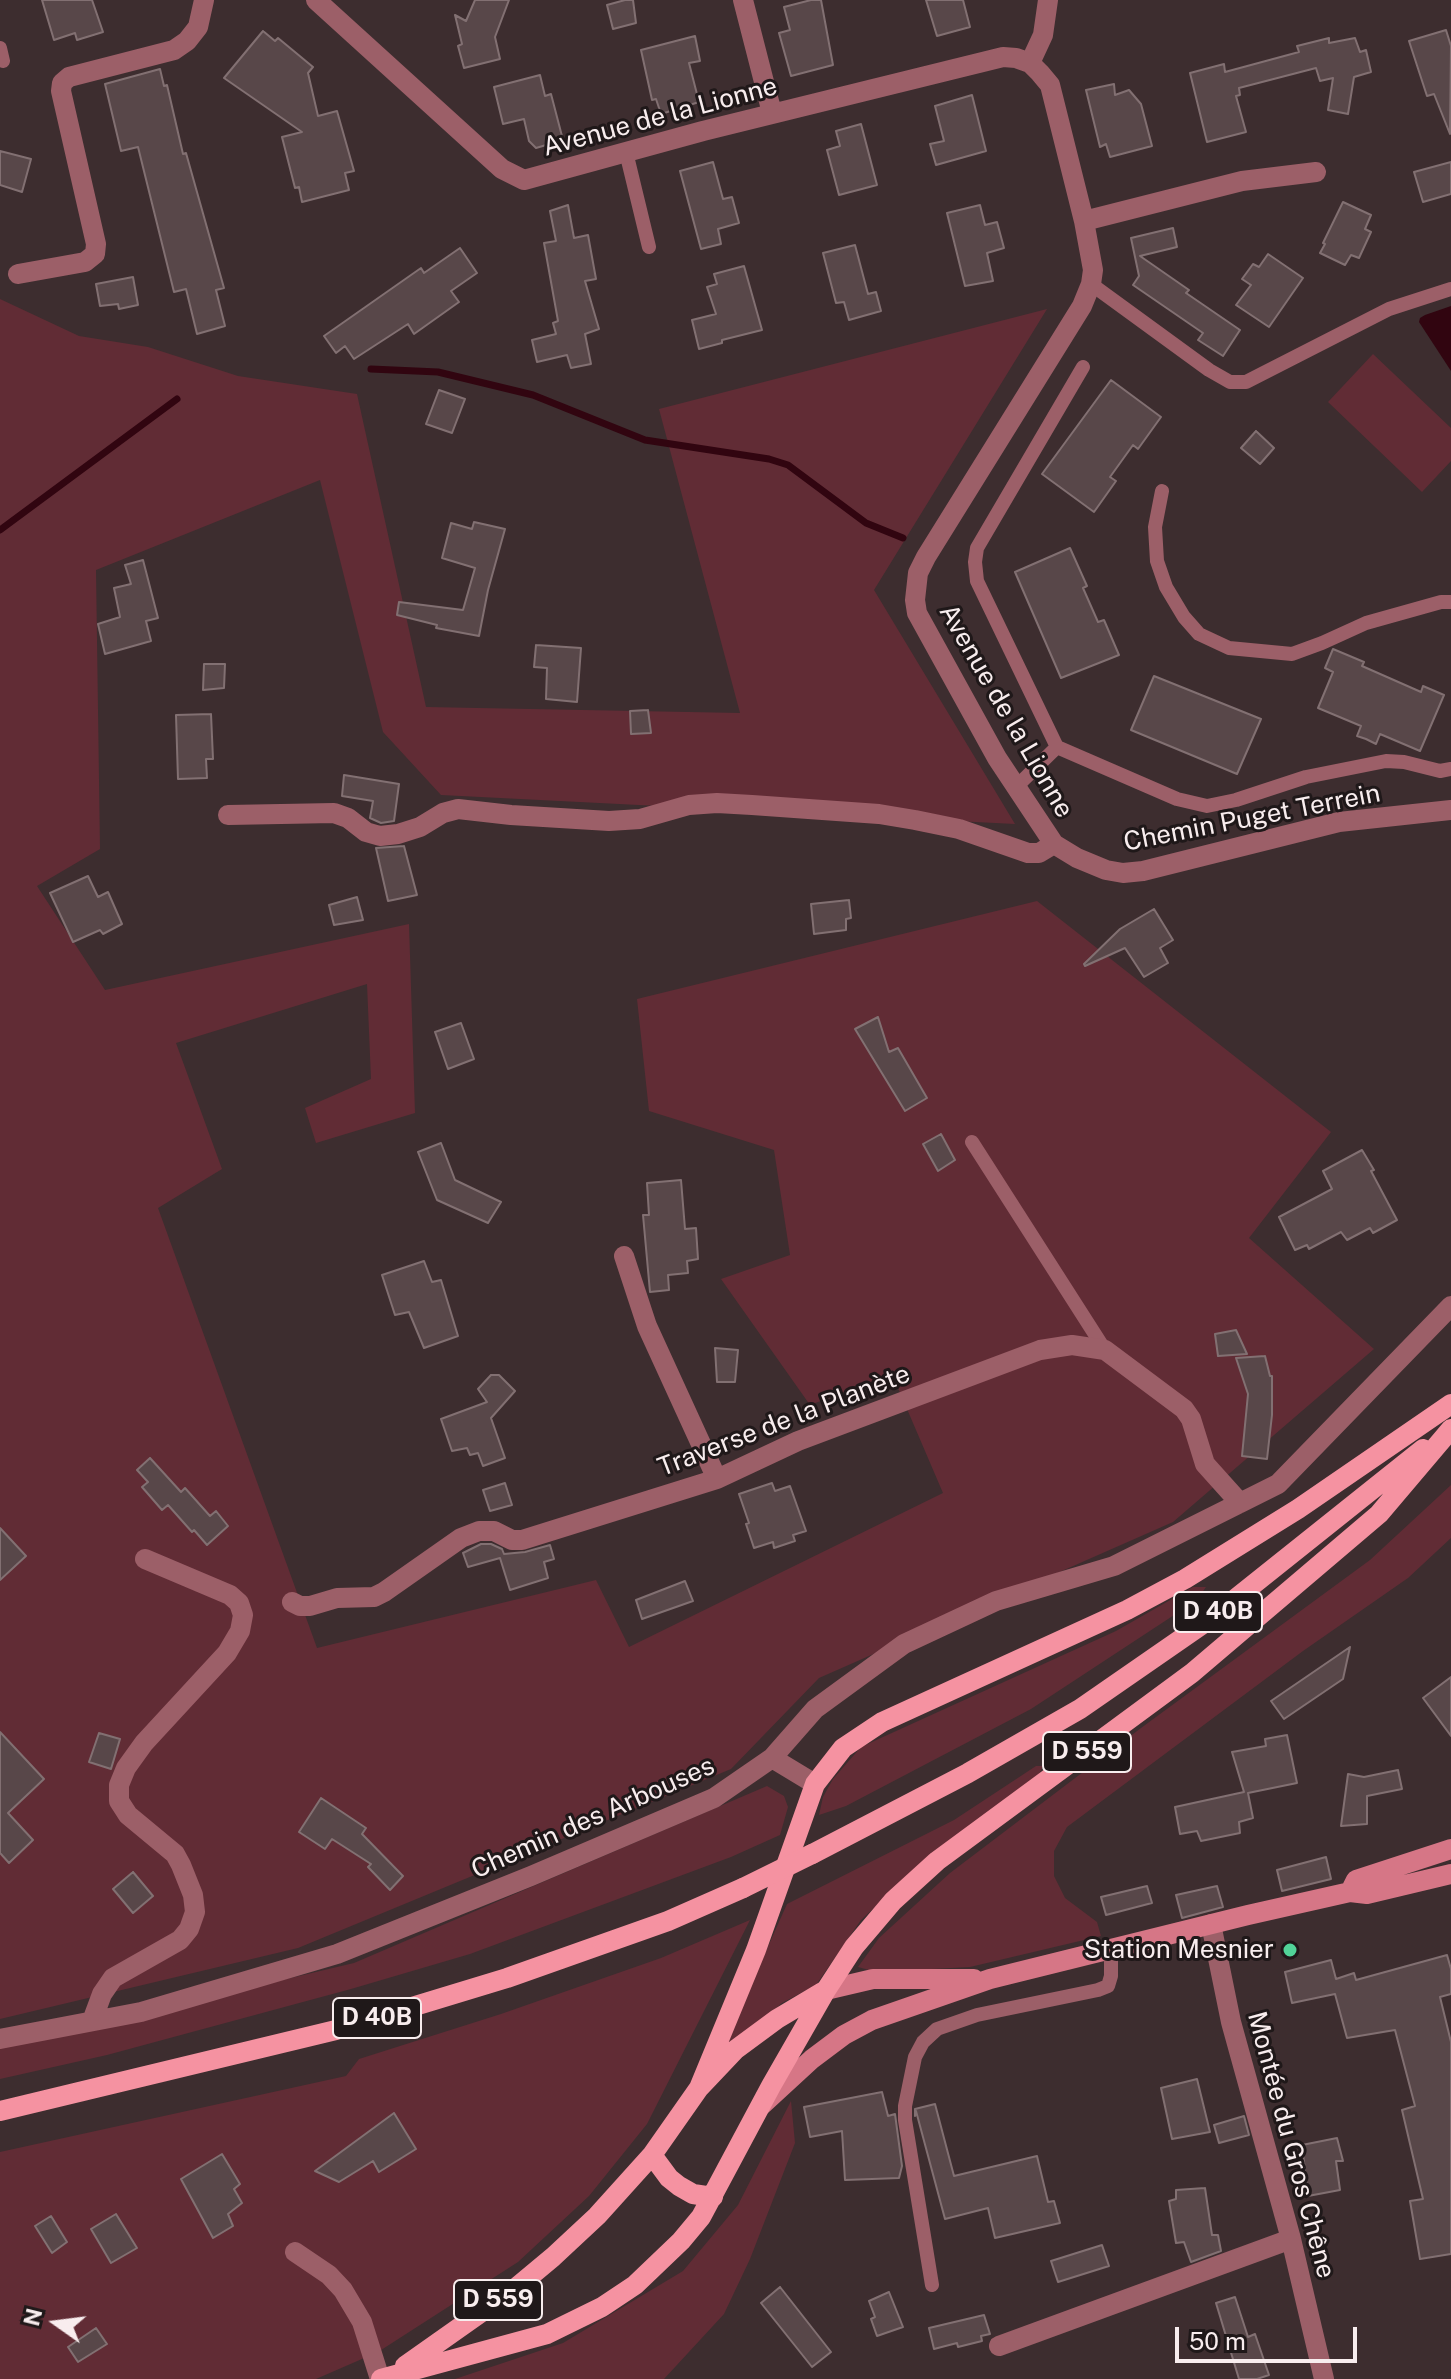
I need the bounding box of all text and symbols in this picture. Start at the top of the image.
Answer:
street label: Avenue de la Lionne [539,71,781,163]
street label: Avenue de la Lionne [932,599,1080,823]
street label: Chemin Puget Terrein [1121,778,1383,858]
street label: Traverse de la Planète [654,1359,914,1483]
road number: D 40B [1174,1592,1262,1632]
road number: D 559 [1043,1732,1131,1772]
street label: Chemin des Arbouses [467,1750,719,1886]
place label: Station Mesnier [1084,1934,1274,1966]
marker: Station Mesnier [1281,1941,1299,1959]
road number: D 40B [333,1998,421,2038]
street label: Montée du Gros Chêne [1240,2008,1342,2282]
road number: D 559 [454,2280,542,2320]
north arrow [16,2283,96,2363]
text: N [18,2306,47,2329]
scale bar [1179,2311,1361,2361]
text: 50 m [1189,2327,1246,2355]

